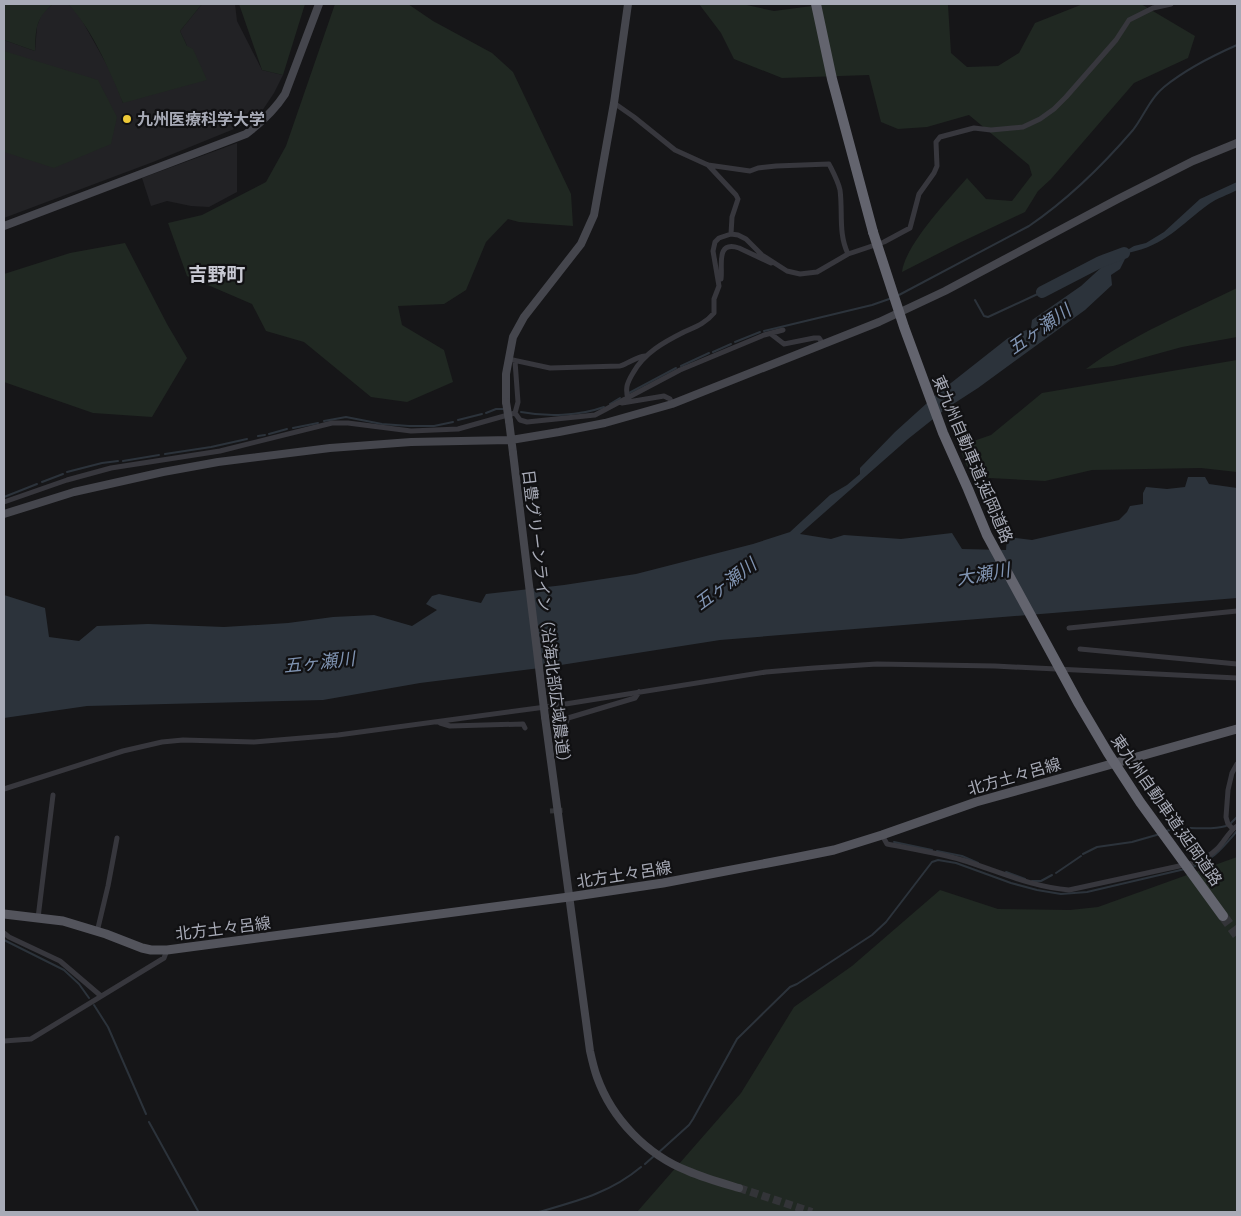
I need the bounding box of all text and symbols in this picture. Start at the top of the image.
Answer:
place label: 九州医療科学大学 [137,109,265,129]
marker: 九州医療科学大学 [121,113,133,125]
district label: 吉野町 [188,262,246,286]
water label: 五ヶ瀬川 [1003,298,1077,359]
street label: 東九州自動車道;延岡道路 [929,372,1017,546]
street label: 日豊グリーンライン（沿海北部広域農道） [519,468,575,772]
water label: 五ヶ瀬川 [689,552,762,615]
water label: 大瀬川 [954,558,1014,590]
water label: 五ヶ瀬川 [282,647,358,677]
street label: 東九州自動車道;延岡道路 [1107,730,1227,890]
street label: 北方土々呂線 [965,753,1063,799]
street label: 北方土々呂線 [575,857,673,891]
street label: 北方土々呂線 [174,912,272,944]

